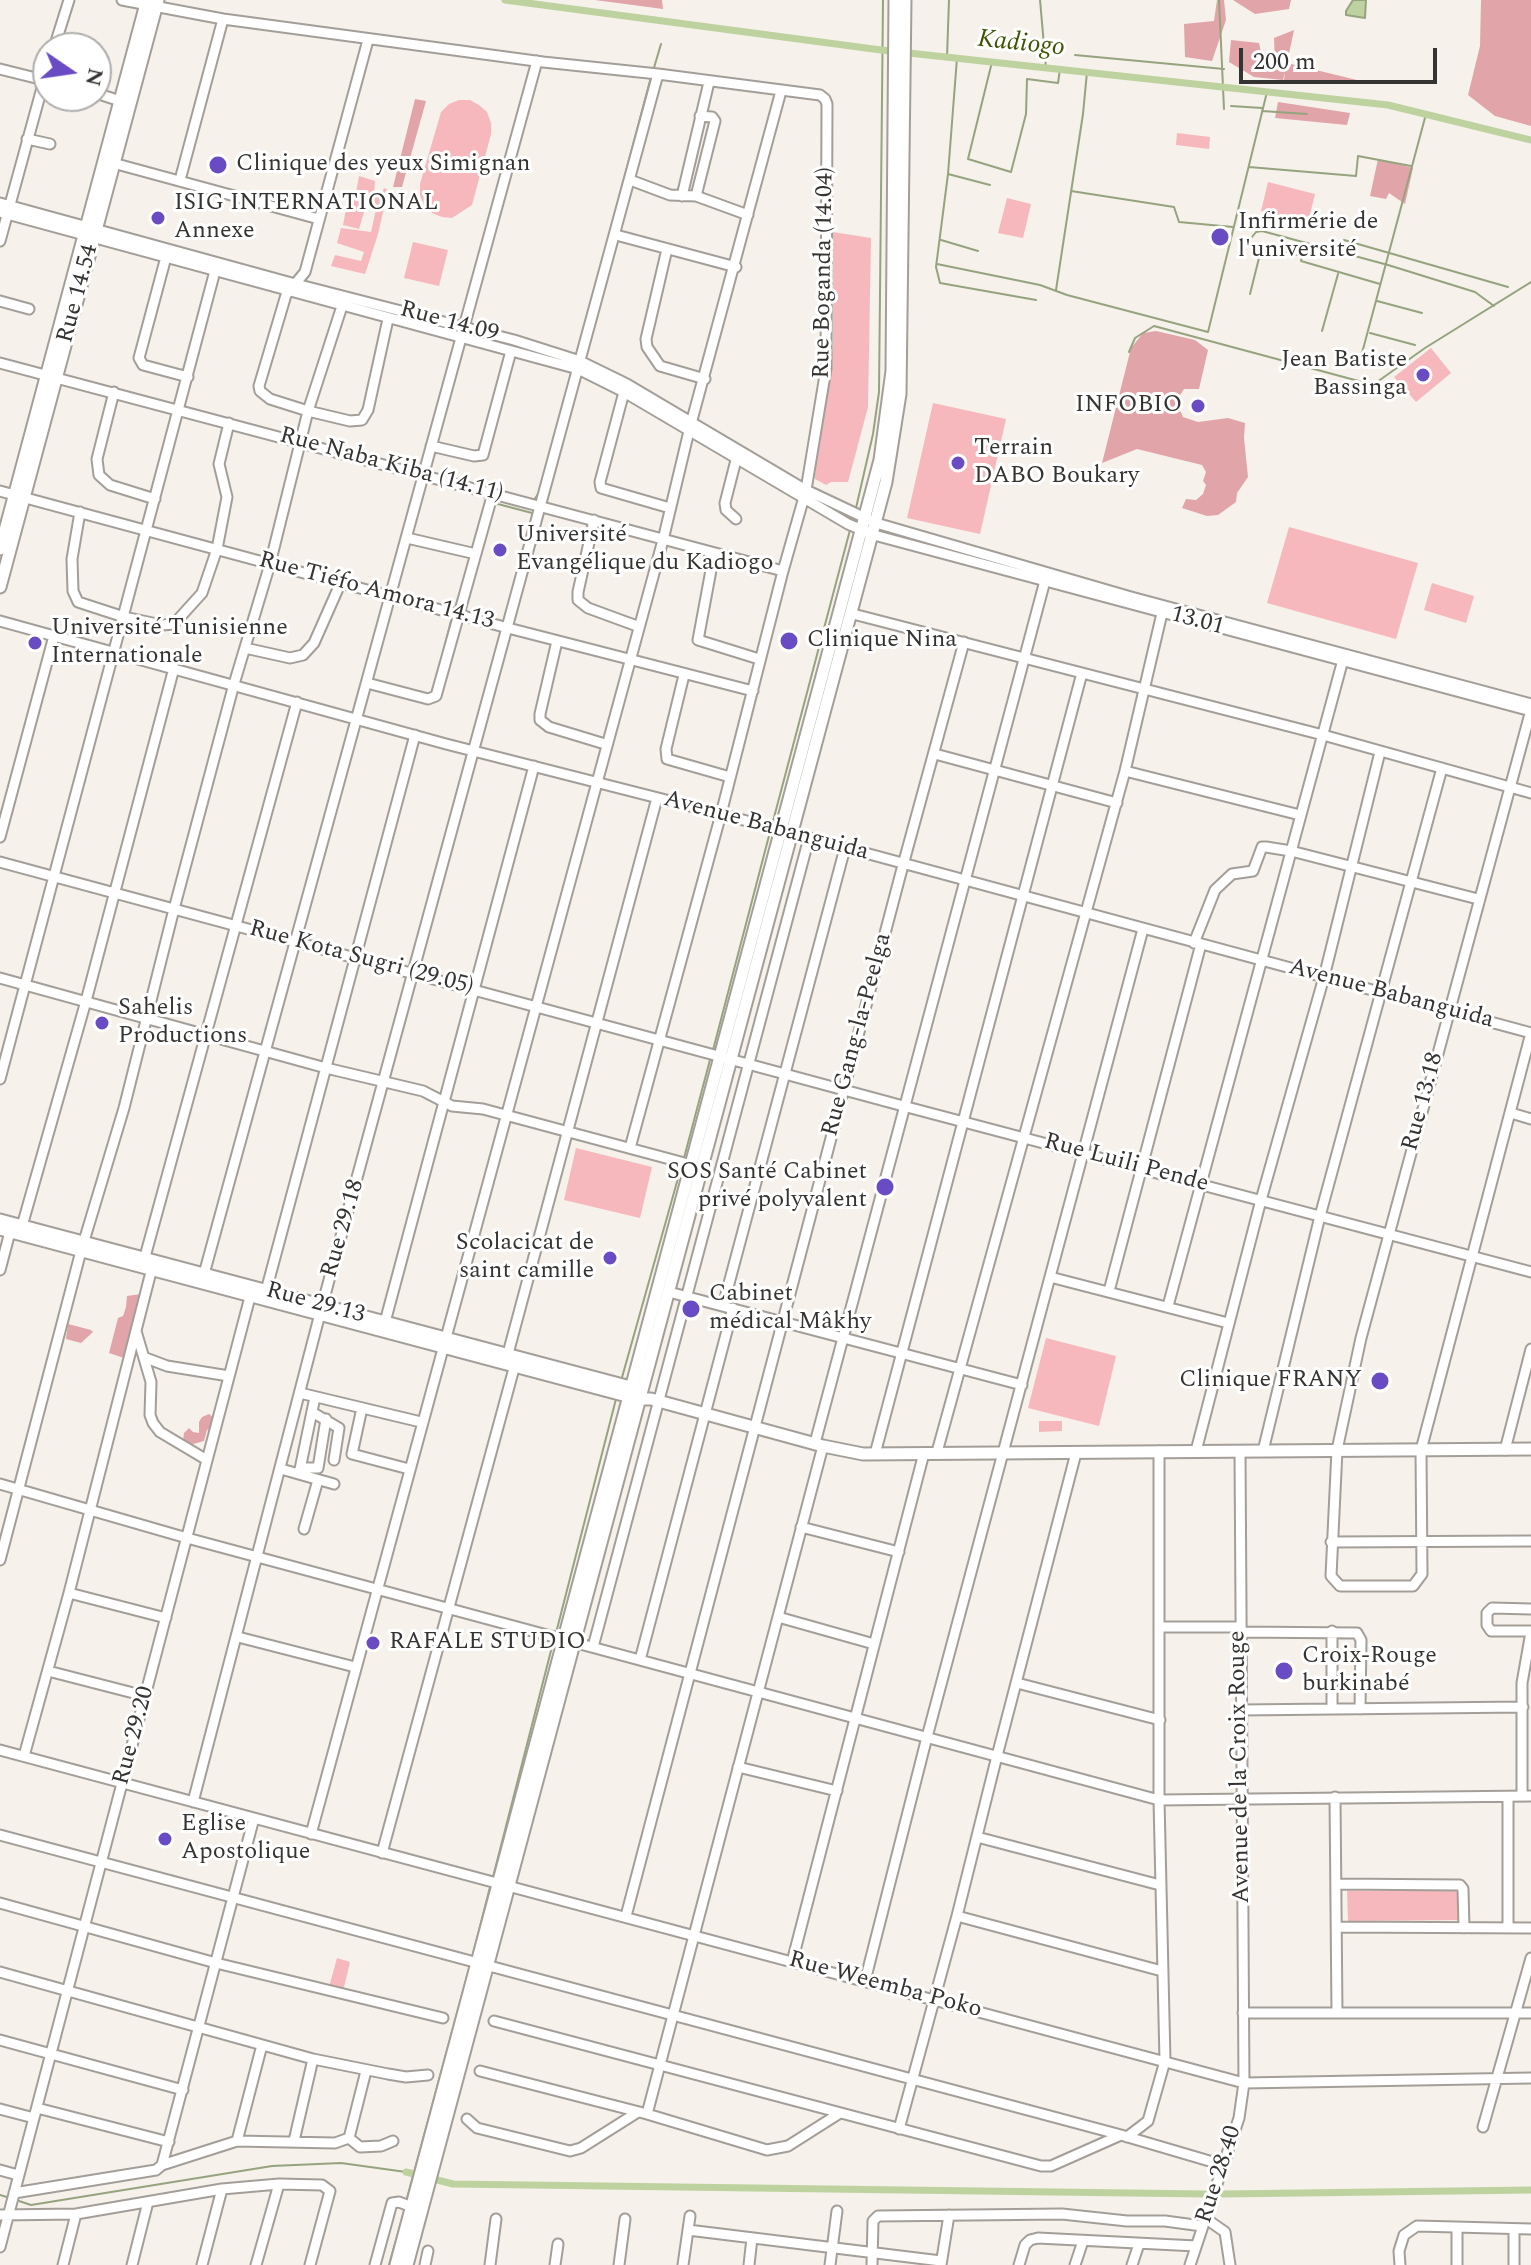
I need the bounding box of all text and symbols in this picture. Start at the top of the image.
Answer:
water label: Kadiogo [976,25,1066,65]
north arrow [32,32,112,112]
scale bar [1243,32,1441,82]
text: 200 m [1253,44,1316,80]
text: N [76,65,112,90]
place label: Clinique des yeux Simignan [236,151,530,179]
marker: Clinique des yeux Simignan [207,154,229,176]
street label: Rue Boganda (14.04) [809,167,841,379]
place label: ISIG INTERNATIONAL Annexe [174,190,438,246]
marker: ISIG INTERNATIONAL Annexe [149,209,167,227]
place label: Infirmérie de l'université [1238,209,1378,265]
marker: Infirmérie de l'université [1209,226,1231,248]
street label: Rue 14.54 [52,242,106,346]
street label: Rue 14.09 [397,296,501,350]
place label: Jean Batiste Bassinga [1281,347,1407,403]
marker: Jean Batiste Bassinga [1414,366,1432,384]
place label: INFOBIO [1075,392,1182,420]
marker: INFOBIO [1189,397,1207,415]
street label: Rue Naba Kiba (14.11) [276,422,506,510]
place label: Terrain DABO Boukary [974,435,1139,491]
marker: Terrain DABO Boukary [949,454,967,472]
place label: Université Evangélique du Kadiogo [516,522,773,578]
marker: Université Evangélique du Kadiogo [491,541,509,559]
street label: Rue Tiéfo Amora 14.13 [255,547,497,637]
street label: 13.01 [1167,601,1227,643]
place label: Université Tunisienne Internationale [51,615,288,671]
place label: Clinique Nina [807,627,957,655]
marker: Clinique Nina [778,630,800,652]
marker: Université Tunisienne Internationale [26,634,44,652]
street label: Avenue Babanguida [660,786,872,868]
street label: Rue Kota Sugri (29.05) [246,915,476,1003]
street label: Rue Gang-la-Peelga [817,930,899,1140]
street label: Avenue Babanguida [1285,954,1497,1036]
place label: Sahelis Productions [118,995,247,1051]
marker: Sahelis Productions [93,1014,111,1032]
street label: Rue 13.18 [1397,1050,1451,1154]
street label: Rue Luili Pende [1041,1128,1211,1200]
place label: SOS Santé Cabinet privé polyvalent [667,1159,867,1215]
marker: SOS Santé Cabinet privé polyvalent [874,1176,896,1198]
street label: Rue 29.18 [316,1177,372,1281]
place label: Scolacicat de saint camille [456,1230,594,1286]
marker: Scolacicat de saint camille [601,1249,619,1267]
street label: Rue 29.13 [263,1277,367,1331]
place label: Cabinet médical Mâkhy [709,1281,871,1337]
marker: Cabinet médical Mâkhy [680,1298,702,1320]
place label: Clinique FRANY [1179,1367,1362,1395]
marker: Clinique FRANY [1369,1370,1391,1392]
place label: RAFALE STUDIO [389,1629,586,1657]
street label: Avenue de la Croix Rouge [1224,1630,1258,1904]
marker: RAFALE STUDIO [364,1634,382,1652]
place label: Croix-Rouge burkinabé [1302,1643,1437,1699]
marker: Croix-Rouge burkinabé [1273,1660,1295,1682]
street label: Rue 29.20 [108,1684,162,1788]
place label: Eglise Apostolique [181,1811,310,1867]
marker: Eglise Apostolique [156,1830,174,1848]
street label: Rue Weemba Poko [785,1946,985,2026]
street label: Rue 28.40 [1191,2123,1249,2227]

